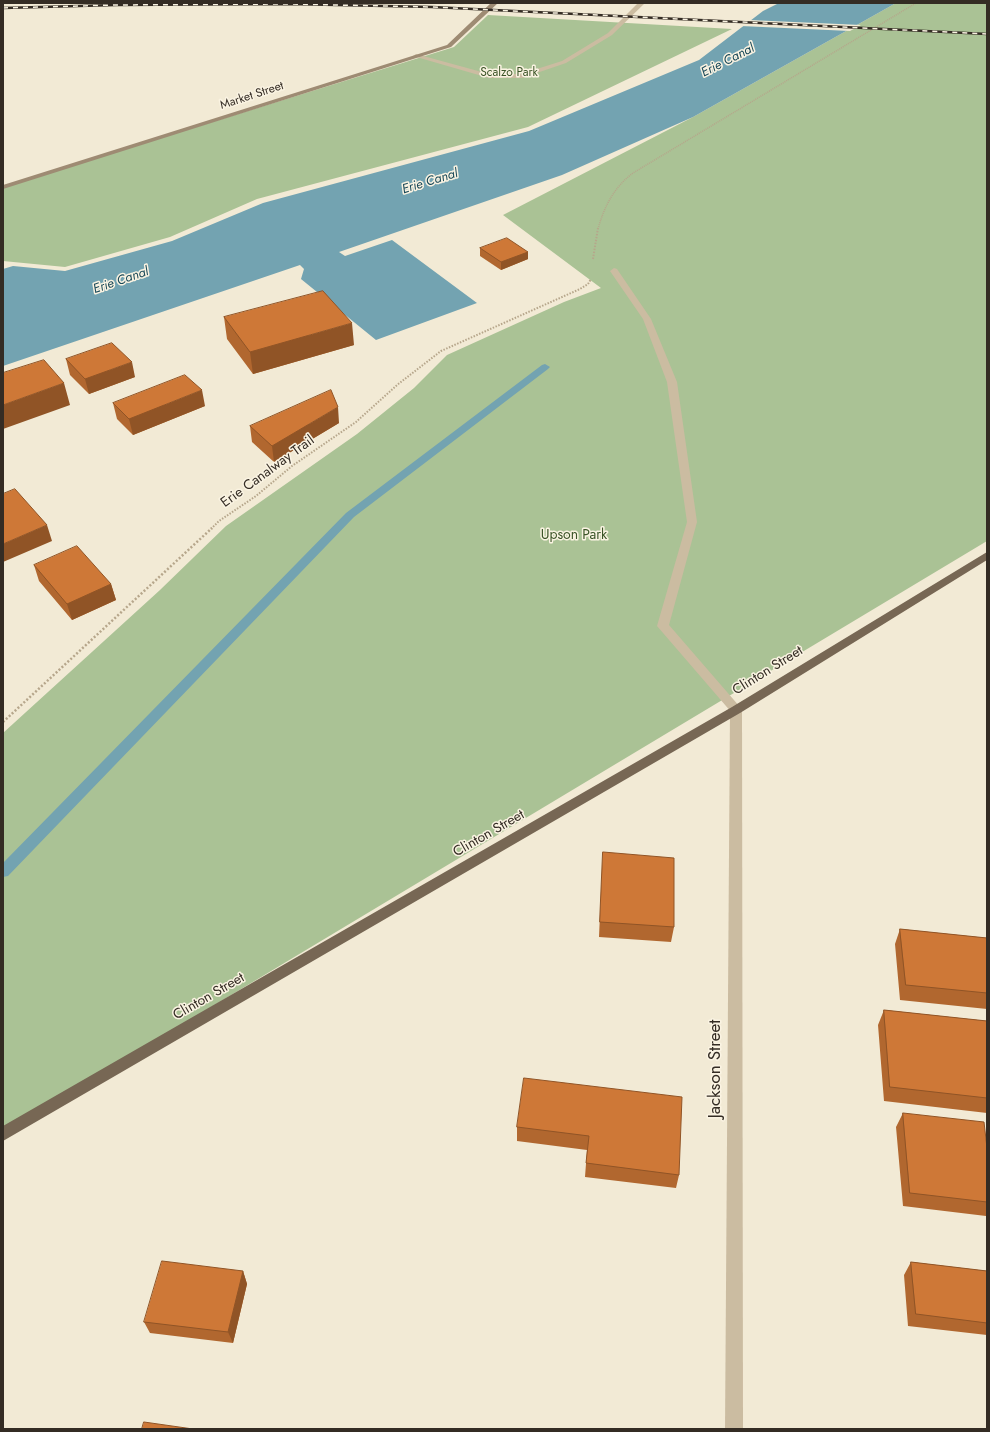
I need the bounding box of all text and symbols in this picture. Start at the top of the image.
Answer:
water label: Erie Canal [699,41,757,81]
park label: Scalzo Park [480,66,538,80]
street label: Market Street [218,79,286,113]
water label: Erie Canal [400,166,460,198]
water label: Erie Canal [91,264,151,298]
street label: Erie Canalway Trail [218,432,318,512]
park label: Upson Park [541,528,607,544]
street label: Clinton Street [730,643,806,699]
street label: Clinton Street [450,807,528,861]
street label: Clinton Street [170,970,248,1024]
street label: Jackson Street [706,1020,726,1118]

